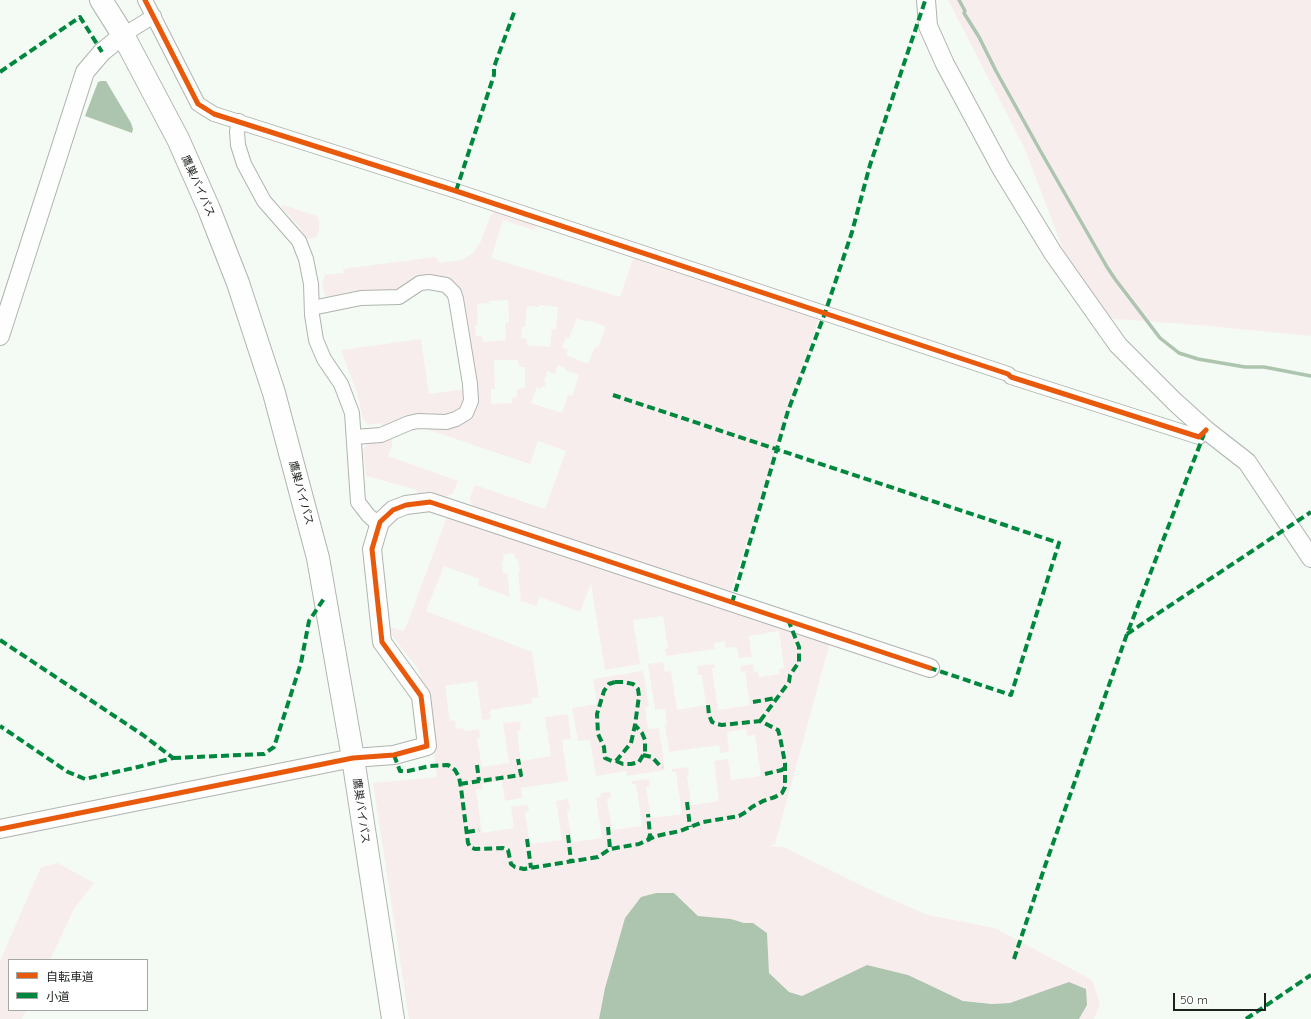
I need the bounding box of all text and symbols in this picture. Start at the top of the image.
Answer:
street label: 鷹巣バイパス [179,153,217,219]
street label: 鷹巣バイパス [286,459,316,527]
street label: 鷹巣バイパス [350,777,372,845]
legend [8,959,148,1011]
text: 自転車道 [46,969,94,984]
scale bar [1175,985,1268,1011]
text: 小道 [46,989,70,1004]
text: 50 m [1180,992,1208,1007]

